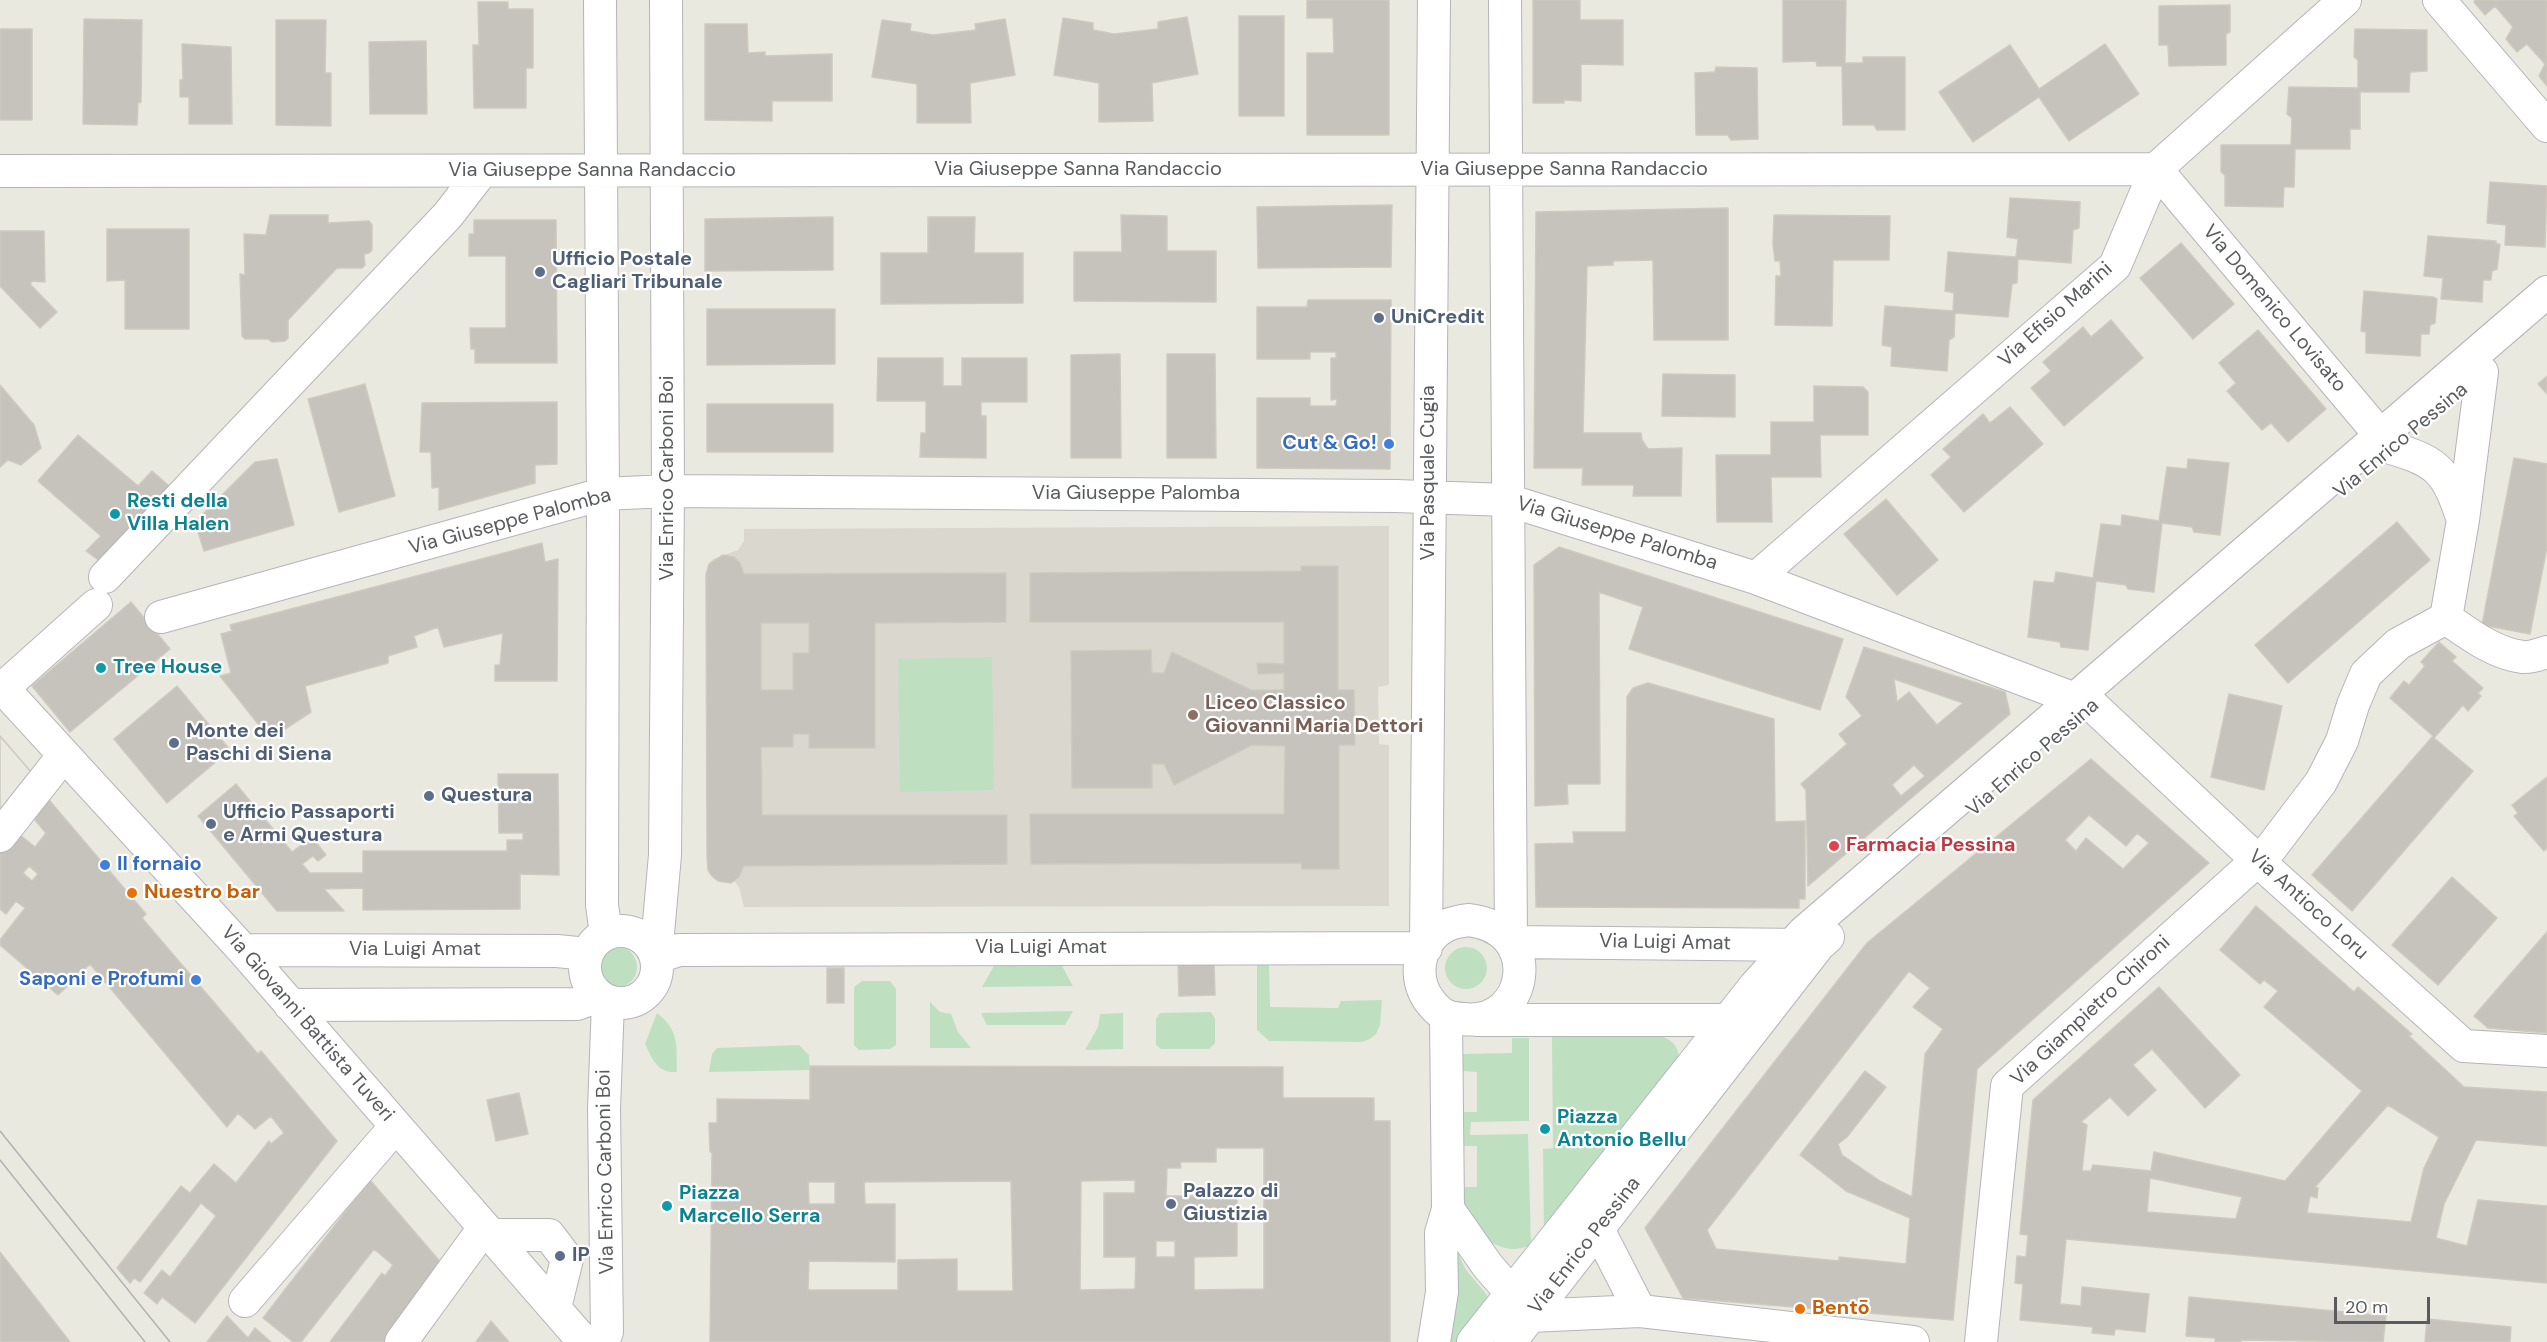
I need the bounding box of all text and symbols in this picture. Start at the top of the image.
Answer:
street label: Via Giuseppe Sanna Randaccio [934,158,1222,182]
street label: Via Giuseppe Sanna Randaccio [1420,158,1708,182]
street label: Via Giuseppe Sanna Randaccio [448,159,736,183]
street label: Via Domenico Lovisato [2197,220,2351,398]
place label: Ufficio Postale Cagliari Tribunale [552,248,723,295]
street label: Via Efisio Marini [1994,258,2118,372]
marker: Ufficio Postale Cagliari Tribunale [533,265,547,279]
place label: UniCredit [1391,306,1485,330]
marker: UniCredit [1372,311,1386,325]
street label: Via Enrico Carboni Boi [656,375,680,581]
street label: Via Enrico Pessina [2329,378,2473,504]
street label: Via Pasquale Cugia [1417,385,1441,561]
place label: Cut & Go! [1282,432,1377,456]
marker: Cut & Go! [1382,437,1396,451]
street label: Via Giuseppe Palomba [1032,482,1240,506]
street label: Via Giuseppe Palomba [406,483,614,561]
place label: Resti della Villa Halen [127,490,229,537]
street label: Via Giuseppe Palomba [1514,492,1720,576]
marker: Resti della Villa Halen [108,507,122,521]
place label: Tree House [113,656,222,680]
marker: Tree House [94,661,108,675]
place label: Liceo Classico Giovanni Maria Dettori [1205,692,1424,739]
street label: Via Enrico Pessina [1962,694,2104,822]
marker: Liceo Classico Giovanni Maria Dettori [1186,708,1200,722]
place label: Monte dei Paschi di Siena [186,720,332,767]
marker: Monte dei Paschi di Siena [167,736,181,750]
place label: Questura [441,784,532,808]
marker: Questura [422,789,436,803]
place label: Ufficio Passaporti e Armi Questura [223,801,395,848]
marker: Ufficio Passaporti e Armi Questura [204,817,218,831]
place label: Farmacia Pessina [1846,834,2015,858]
marker: Farmacia Pessina [1827,839,1841,853]
street label: Via Antioco Loru [2243,845,2373,965]
place label: Il fornaio [117,853,202,877]
marker: Il fornaio [98,858,112,872]
place label: Nuestro bar [144,881,260,905]
marker: Nuestro bar [125,886,139,900]
street label: Via Giovanni Battista Tuveri [215,921,399,1127]
street label: Via Luigi Amat [1599,930,1731,956]
street label: Via Giampietro Chironi [2006,931,2176,1091]
street label: Via Luigi Amat [975,936,1107,960]
street label: Via Luigi Amat [349,938,481,962]
place label: Saponi e Profumi [19,968,184,992]
marker: Saponi e Profumi [189,973,203,987]
street label: Via Enrico Carboni Boi [592,1069,620,1275]
place label: Piazza Antonio Bellu [1557,1106,1687,1153]
marker: Piazza Antonio Bellu [1538,1122,1552,1136]
street label: Via Enrico Pessina [1524,1173,1646,1319]
place label: Palazzo di Giustizia [1183,1180,1278,1227]
place label: Piazza Marcello Serra [679,1182,820,1229]
marker: Palazzo di Giustizia [1164,1197,1178,1211]
marker: Piazza Marcello Serra [660,1199,674,1213]
place label: IP [572,1244,590,1268]
marker: IP [553,1249,567,1263]
scale bar [2337,1285,2433,1323]
text: 20 m [2345,1295,2388,1319]
place label: Bentō [1812,1297,1870,1321]
marker: Bentō [1793,1302,1807,1316]

